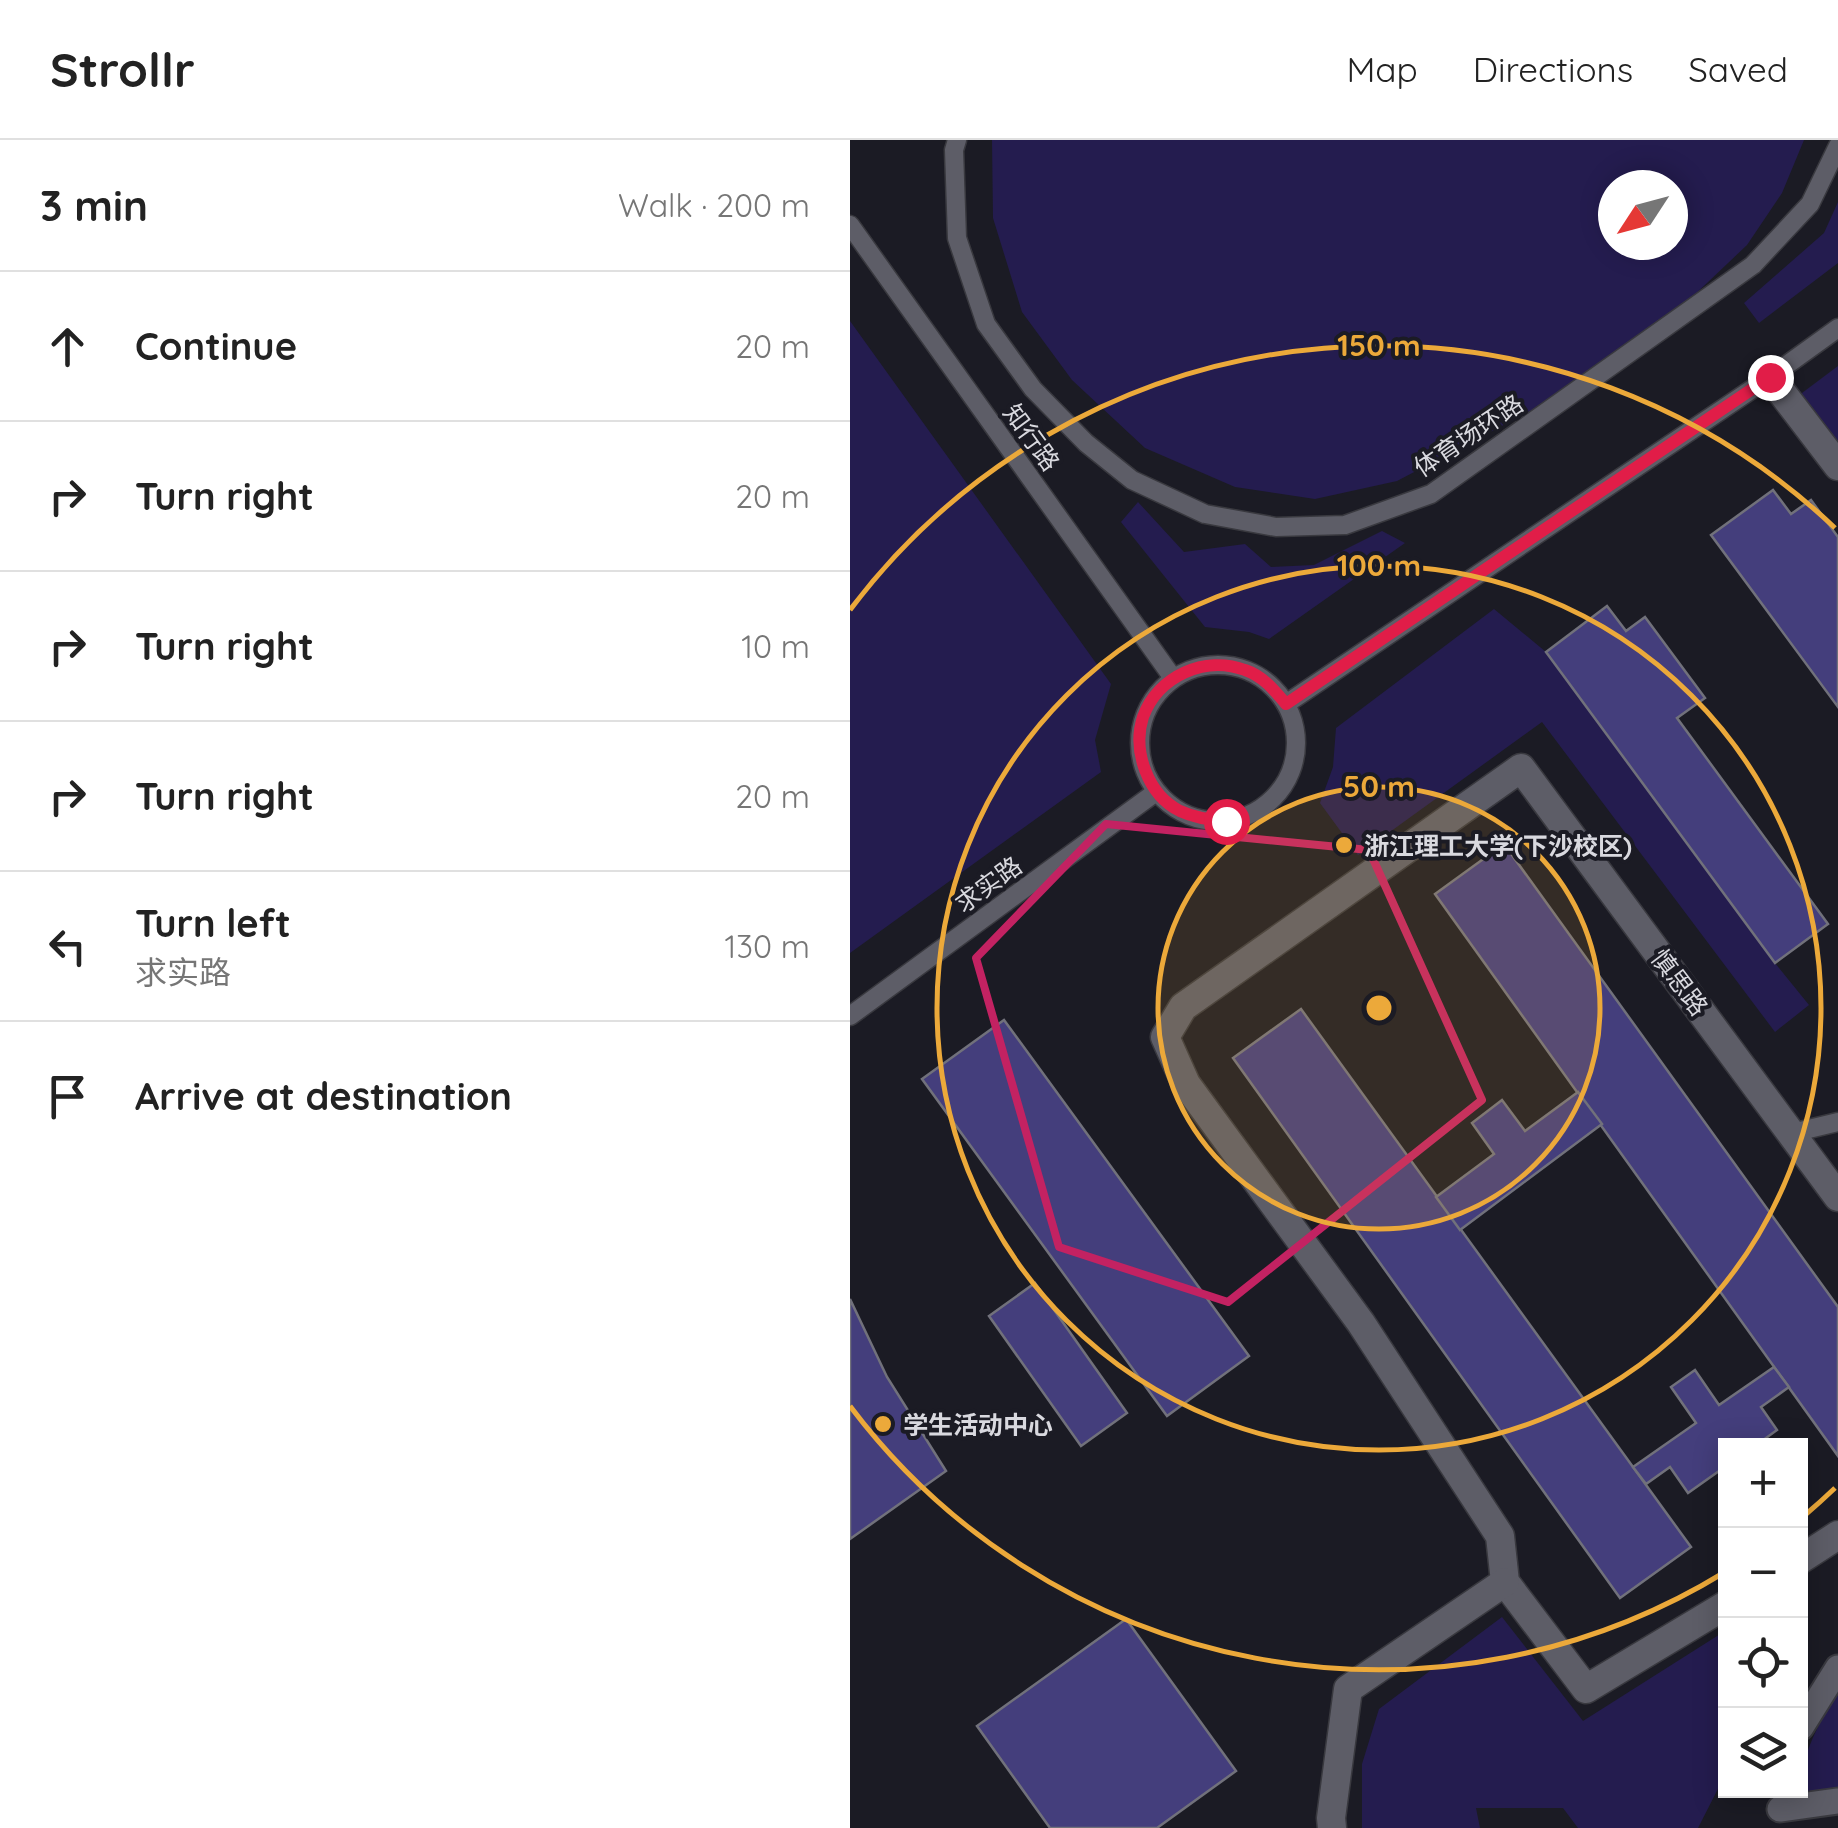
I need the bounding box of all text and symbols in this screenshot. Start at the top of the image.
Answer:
text: Strollr [50,39,195,99]
text: Map [1346,47,1418,91]
text: Directions [1473,47,1633,91]
text: Saved [1688,47,1788,91]
north arrow [1598,170,1688,260]
text: 3 min [40,179,148,232]
text: Walk · 200 m [618,185,810,225]
icon: ahead [40,319,95,374]
text: Continue [135,322,297,370]
text: 20 m [735,326,810,366]
text: 150 m [1337,326,1421,364]
route end [1748,355,1794,401]
street label: 体育场环路 [1408,387,1528,483]
street label: 知行路 [997,398,1067,476]
icon: right [40,469,95,524]
text: Turn right [135,472,314,520]
text: 20 m [735,476,810,516]
text: 100 m [1337,546,1421,584]
icon: right [40,619,95,674]
text: Turn right [135,622,314,670]
text: 10 m [741,626,810,666]
text: 50 m [1343,767,1415,805]
icon: right [40,769,95,824]
text: Turn right [135,772,314,820]
text: 20 m [735,776,810,816]
route start [1204,799,1250,845]
place label: 浙江理工大学(下沙校区) [1364,830,1632,861]
marker: 浙江理工大学(下沙校区) [1333,834,1355,856]
street label: 求实路 [949,849,1027,919]
text: Turn left [135,899,291,947]
icon: left [40,919,95,974]
text: 130 m [724,926,810,966]
street label: 慎思路 [1645,943,1715,1021]
text: 求实路 [135,952,231,992]
centre of rings [1361,990,1397,1026]
icon: arrive [40,1069,95,1124]
text: Arrive at destination [135,1072,512,1120]
place label: 学生活动中心 [903,1409,1053,1440]
marker: 学生活动中心 [872,1413,894,1435]
map controls [1718,1438,1808,1798]
button: + [1718,1438,1808,1528]
button: − [1718,1528,1808,1618]
button: locate [1718,1618,1808,1708]
button: layers [1718,1708,1808,1798]

